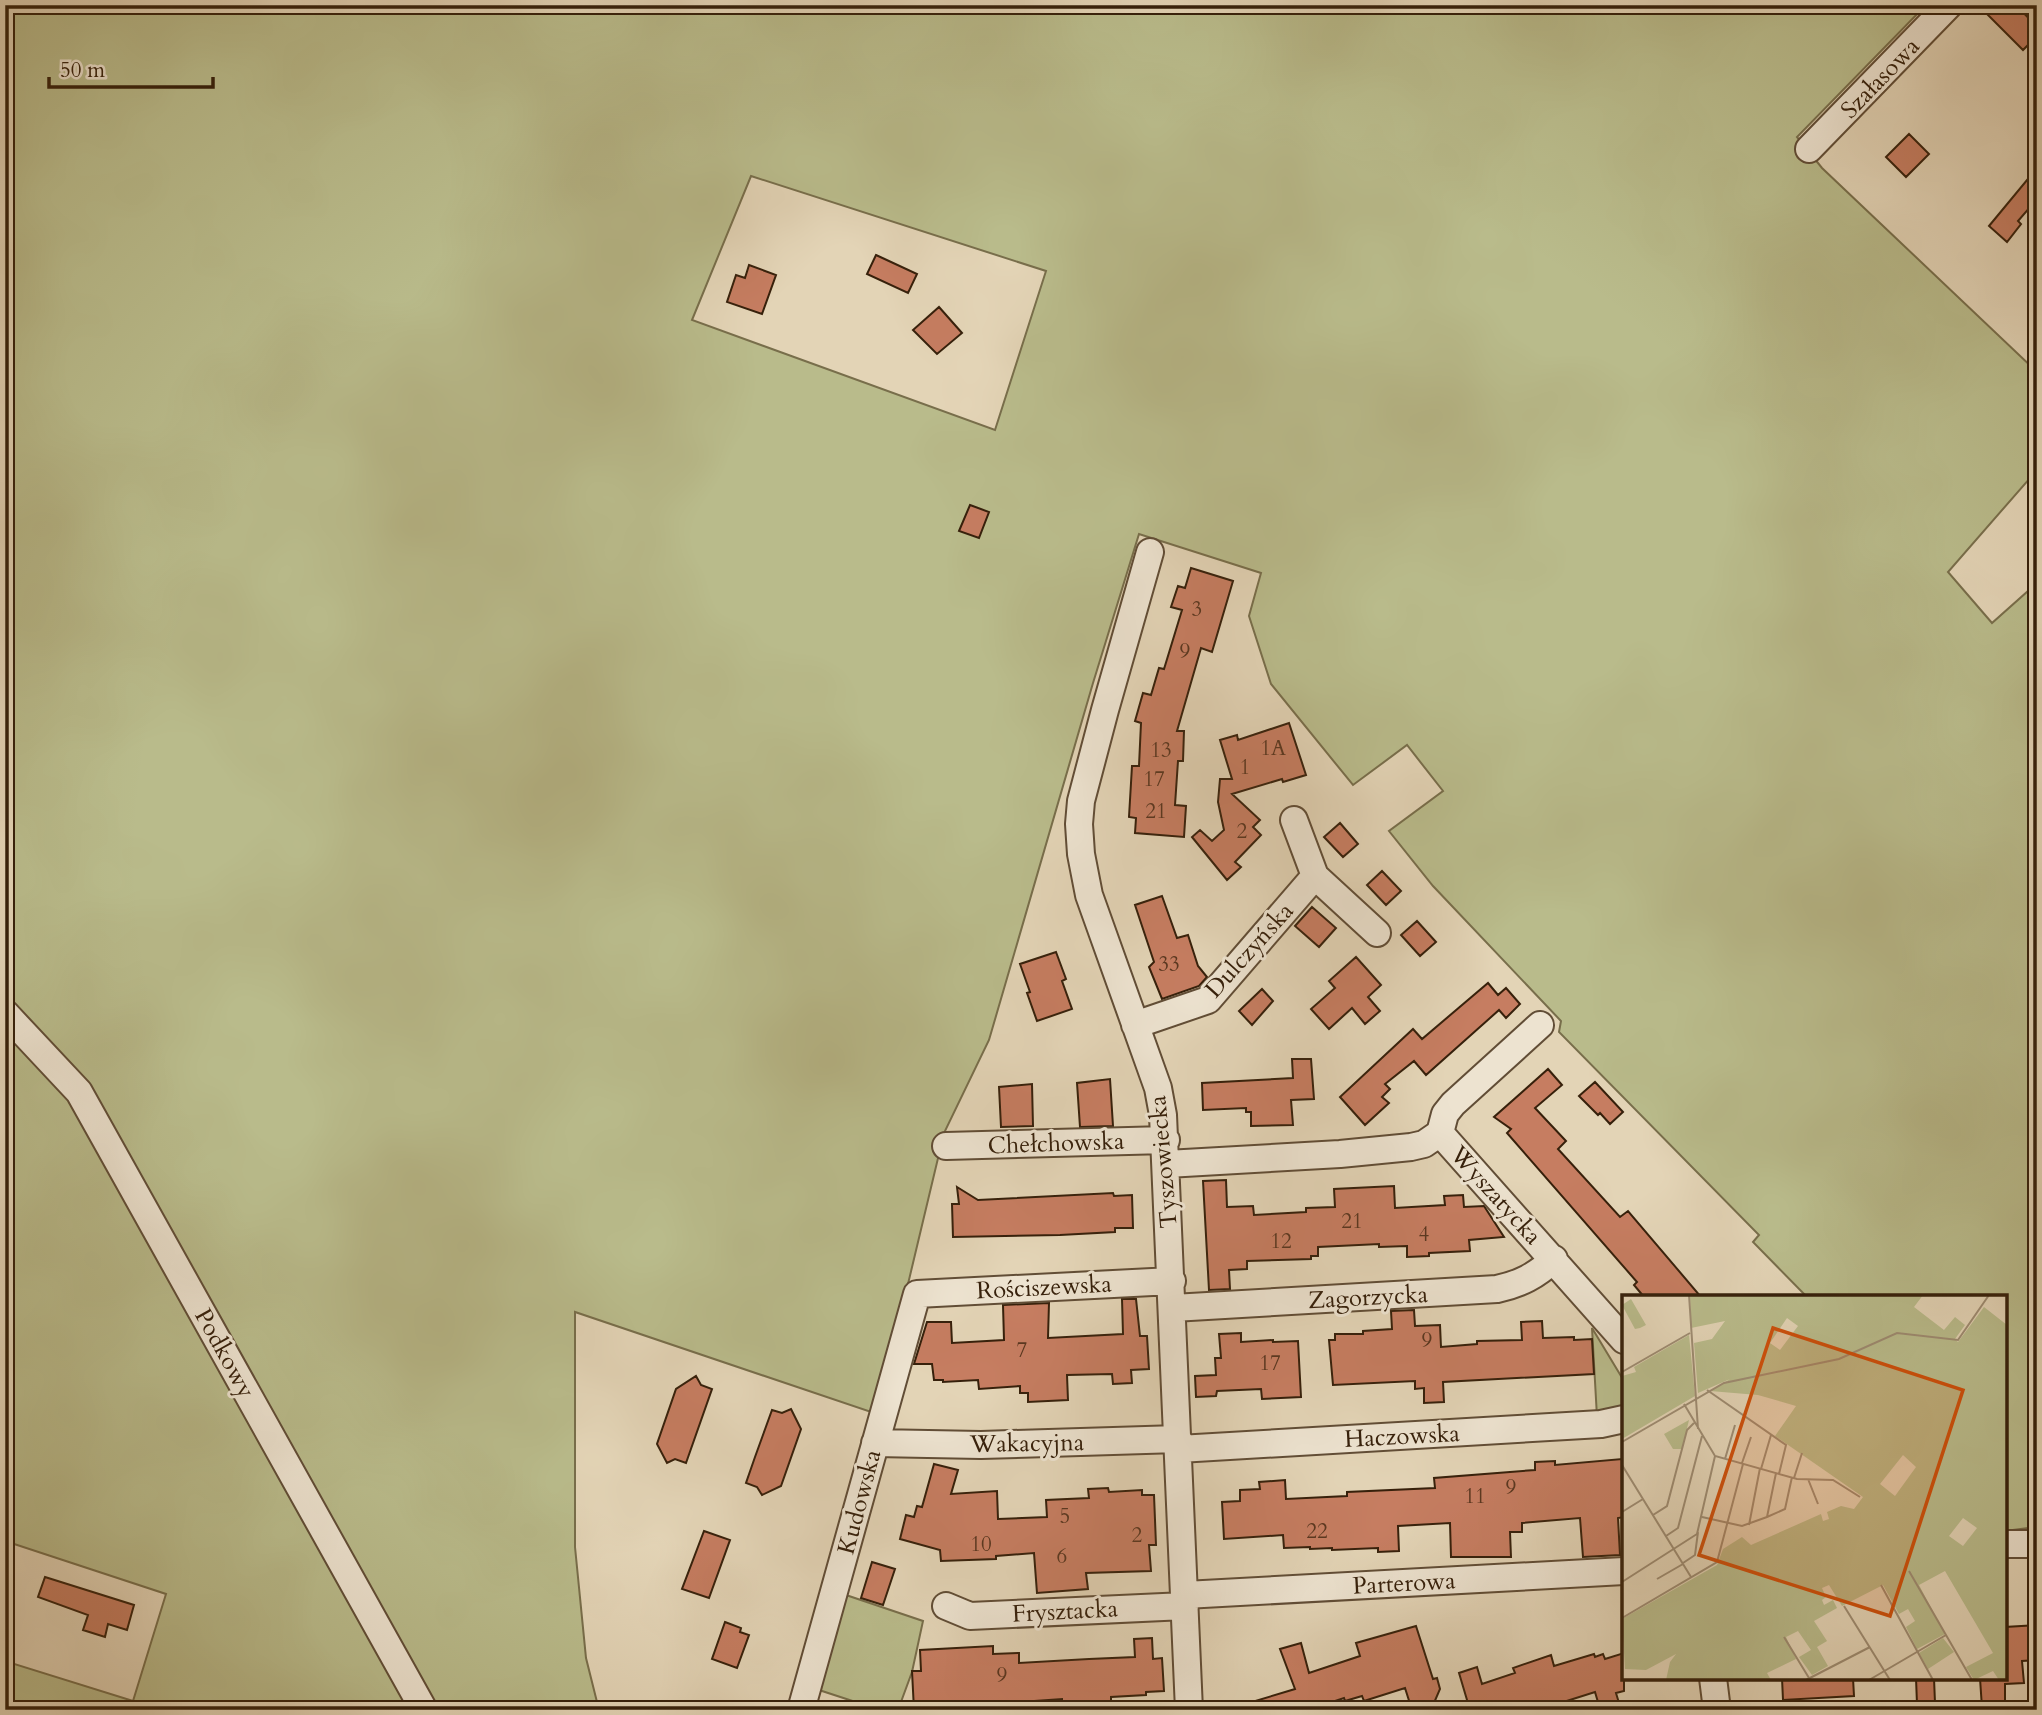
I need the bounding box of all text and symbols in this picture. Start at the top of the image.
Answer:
street label: Szałasowa [1833,30,1928,126]
scale bar [49,46,214,90]
text: 50 m [60,56,105,85]
house number: 3 [1192,595,1202,624]
house number: 9 [1180,637,1191,666]
house number: 1A [1260,734,1286,763]
house number: 13 [1150,736,1172,765]
house number: 1 [1240,753,1250,782]
house number: 17 [1143,765,1165,794]
house number: 21 [1145,797,1167,826]
house number: 2 [1237,817,1248,846]
street label: Dulczyńska [1198,895,1302,1005]
house number: 33 [1158,950,1180,979]
street label: Tyszowiecka [1141,1094,1186,1230]
street label: Chełchowska [987,1125,1126,1162]
street label: Wyszatycka [1442,1138,1549,1252]
house number: 21 [1341,1207,1363,1236]
house number: 4 [1419,1220,1430,1249]
house number: 12 [1270,1227,1292,1256]
street label: Rościszewska [976,1267,1113,1308]
street label: Zagorzycka [1307,1278,1430,1317]
inset map [1622,1295,2007,1680]
street label: Podkowy [186,1303,263,1404]
house number: 9 [1422,1326,1433,1355]
house number: 7 [1017,1336,1028,1365]
house number: 17 [1259,1349,1281,1378]
street label: Haczowska [1343,1417,1461,1456]
street label: Wakacyjna [968,1426,1085,1461]
street label: Kudowska [830,1445,889,1558]
house number: 9 [1506,1473,1517,1502]
house number: 11 [1464,1482,1486,1511]
house number: 5 [1060,1502,1070,1531]
house number: 22 [1306,1517,1328,1546]
house number: 2 [1132,1521,1143,1550]
house number: 10 [970,1530,992,1559]
house number: 6 [1057,1542,1067,1571]
street label: Parterowa [1352,1564,1457,1603]
street label: Frysztacka [1011,1592,1119,1631]
house number: 9 [997,1661,1008,1690]

